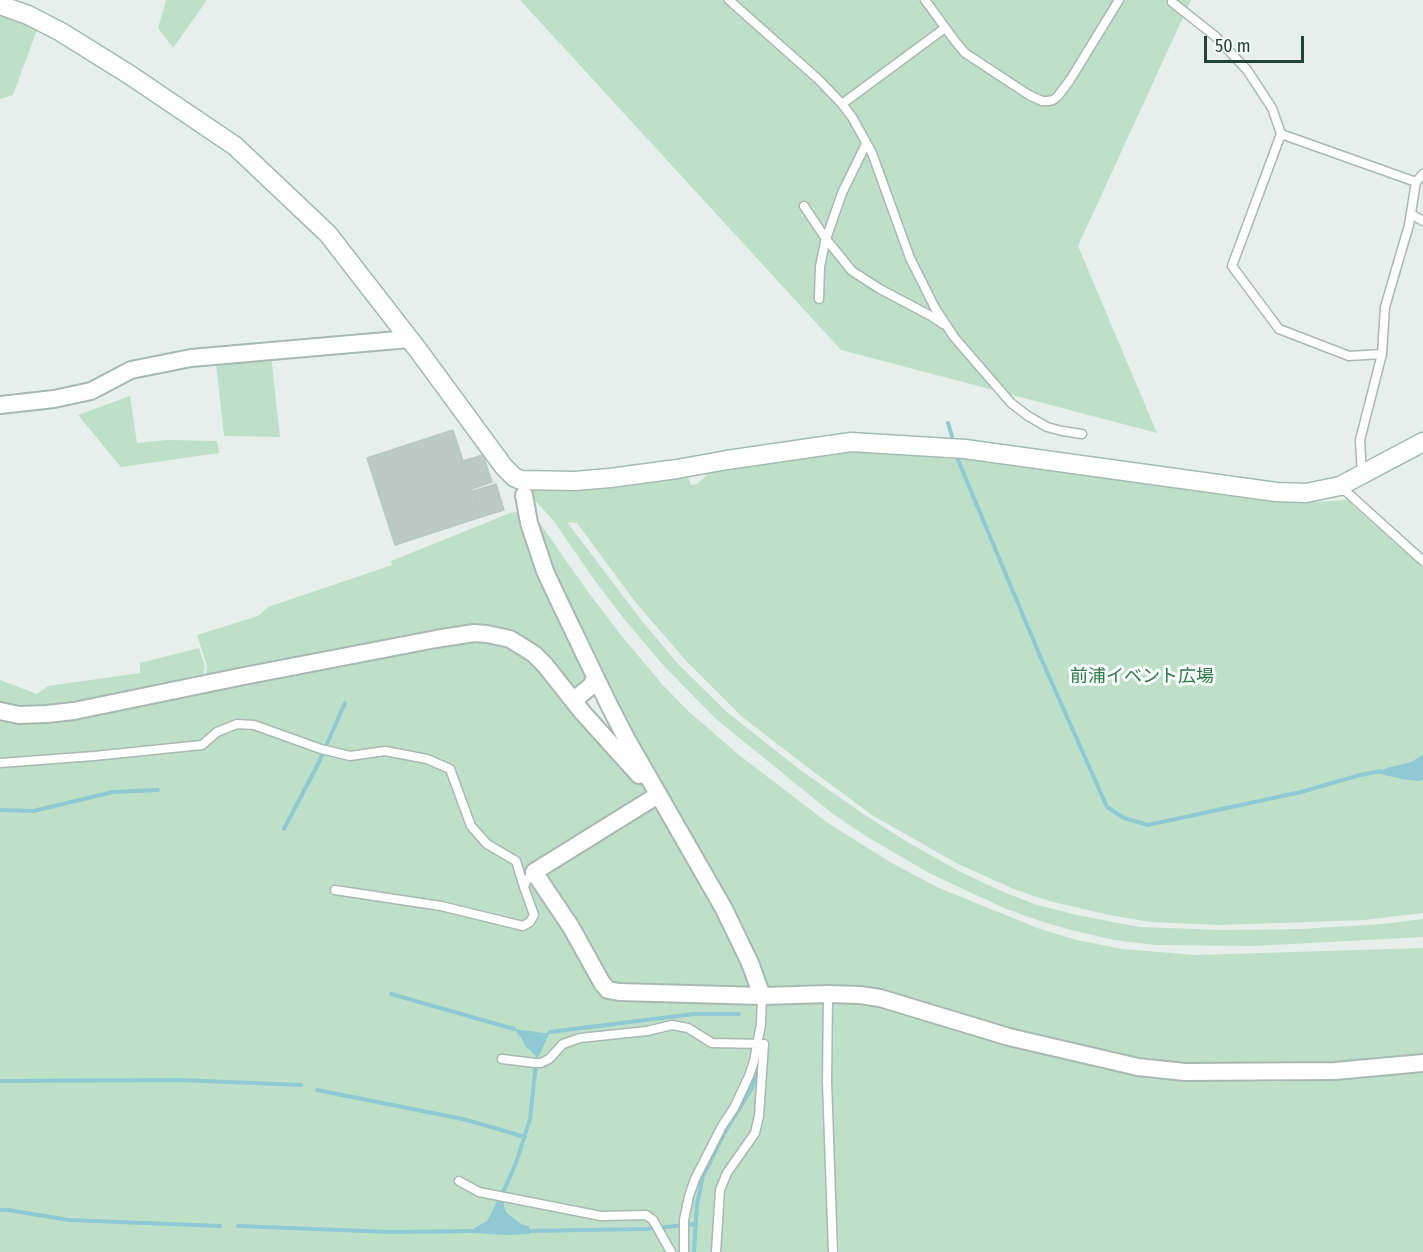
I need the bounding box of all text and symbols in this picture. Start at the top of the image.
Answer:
scale bar [1207,24,1308,62]
text: 50 m [1215,35,1251,57]
park label: 前浦イベント広場 [1070,666,1214,688]

